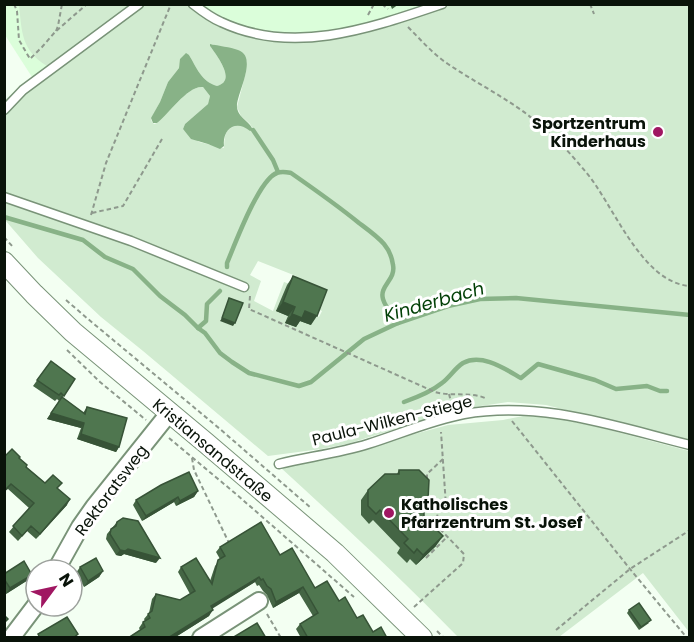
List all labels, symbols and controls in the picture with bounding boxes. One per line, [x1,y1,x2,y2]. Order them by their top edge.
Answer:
place label: Sportzentrum Kinderhaus [532,112,646,153]
marker: Sportzentrum Kinderhaus [651,125,665,139]
water label: Kinderbach [381,275,487,328]
street label: Paula-Wilken-Stiege [310,389,475,452]
street label: Kristiansandstraße [148,393,278,508]
street label: Rektoratsweg [69,440,153,541]
place label: Katholisches Pfarrzentrum St. Josef [401,493,583,534]
marker: Katholisches Pfarrzentrum St. Josef [382,506,396,520]
north arrow [24,558,84,618]
text: N [53,569,79,591]

